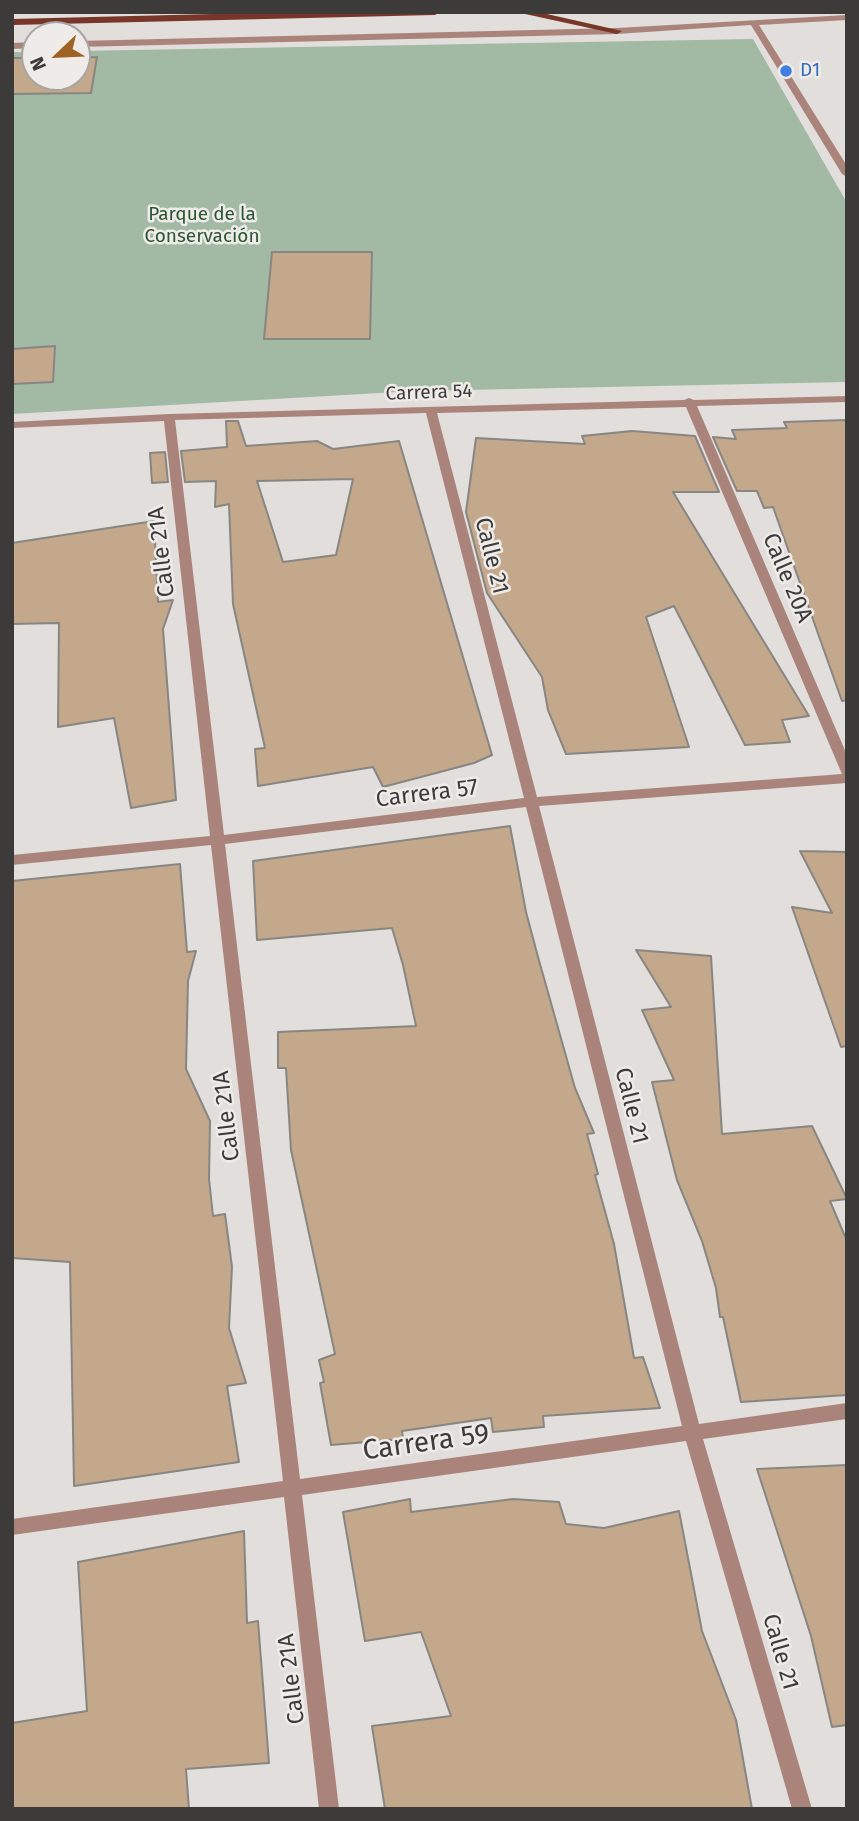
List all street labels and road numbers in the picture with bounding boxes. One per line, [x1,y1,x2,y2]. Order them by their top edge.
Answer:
street label: Carrera 54 [385,380,473,406]
street label: Calle 21A [143,505,181,599]
street label: Calle 21 [468,515,514,597]
street label: Calle 20A [756,529,818,627]
street label: Carrera 57 [374,774,480,814]
street label: Calle 21 [608,1065,654,1147]
street label: Calle 21A [208,1069,246,1163]
street label: Carrera 59 [361,1417,491,1469]
street label: Calle 21 [756,1611,804,1693]
street label: Calle 21A [273,1632,311,1726]

